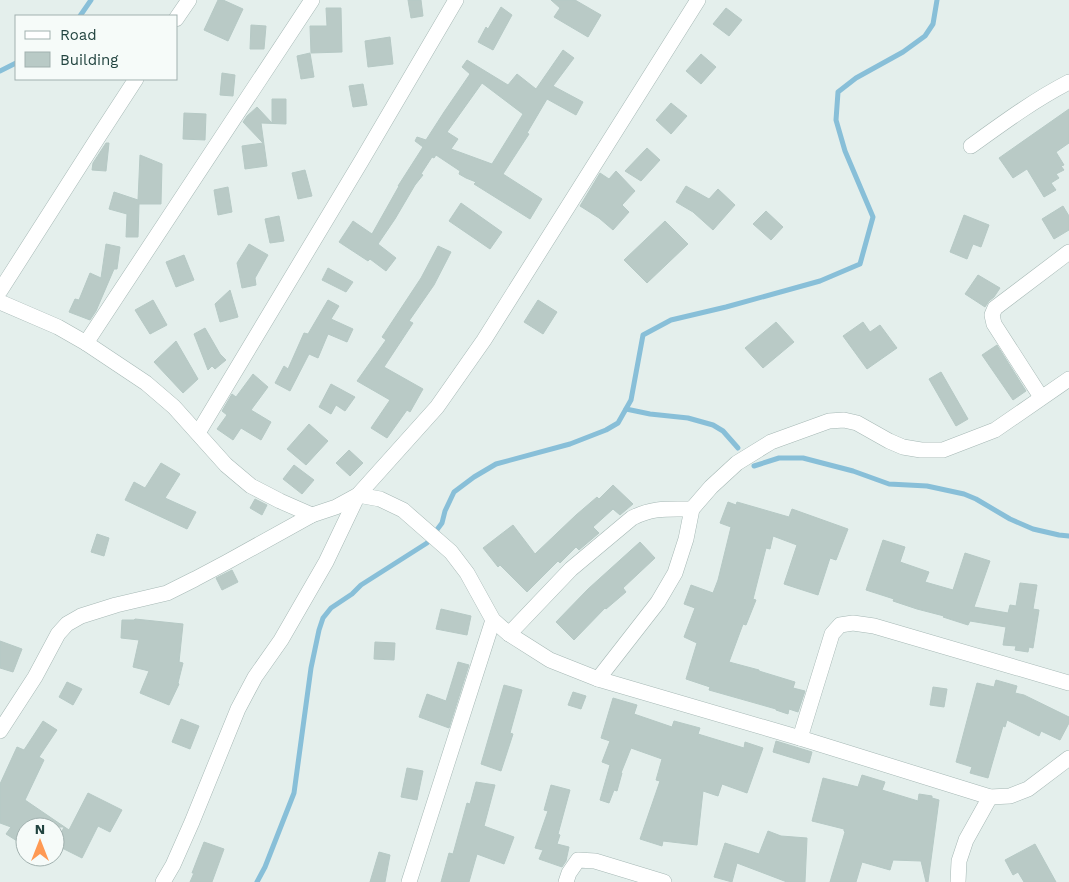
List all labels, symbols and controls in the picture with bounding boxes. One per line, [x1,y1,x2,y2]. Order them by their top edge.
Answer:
legend [15,15,178,80]
text: Road [60,26,97,44]
text: Building [60,51,118,69]
north arrow [15,817,65,867]
text: N [35,821,45,837]

